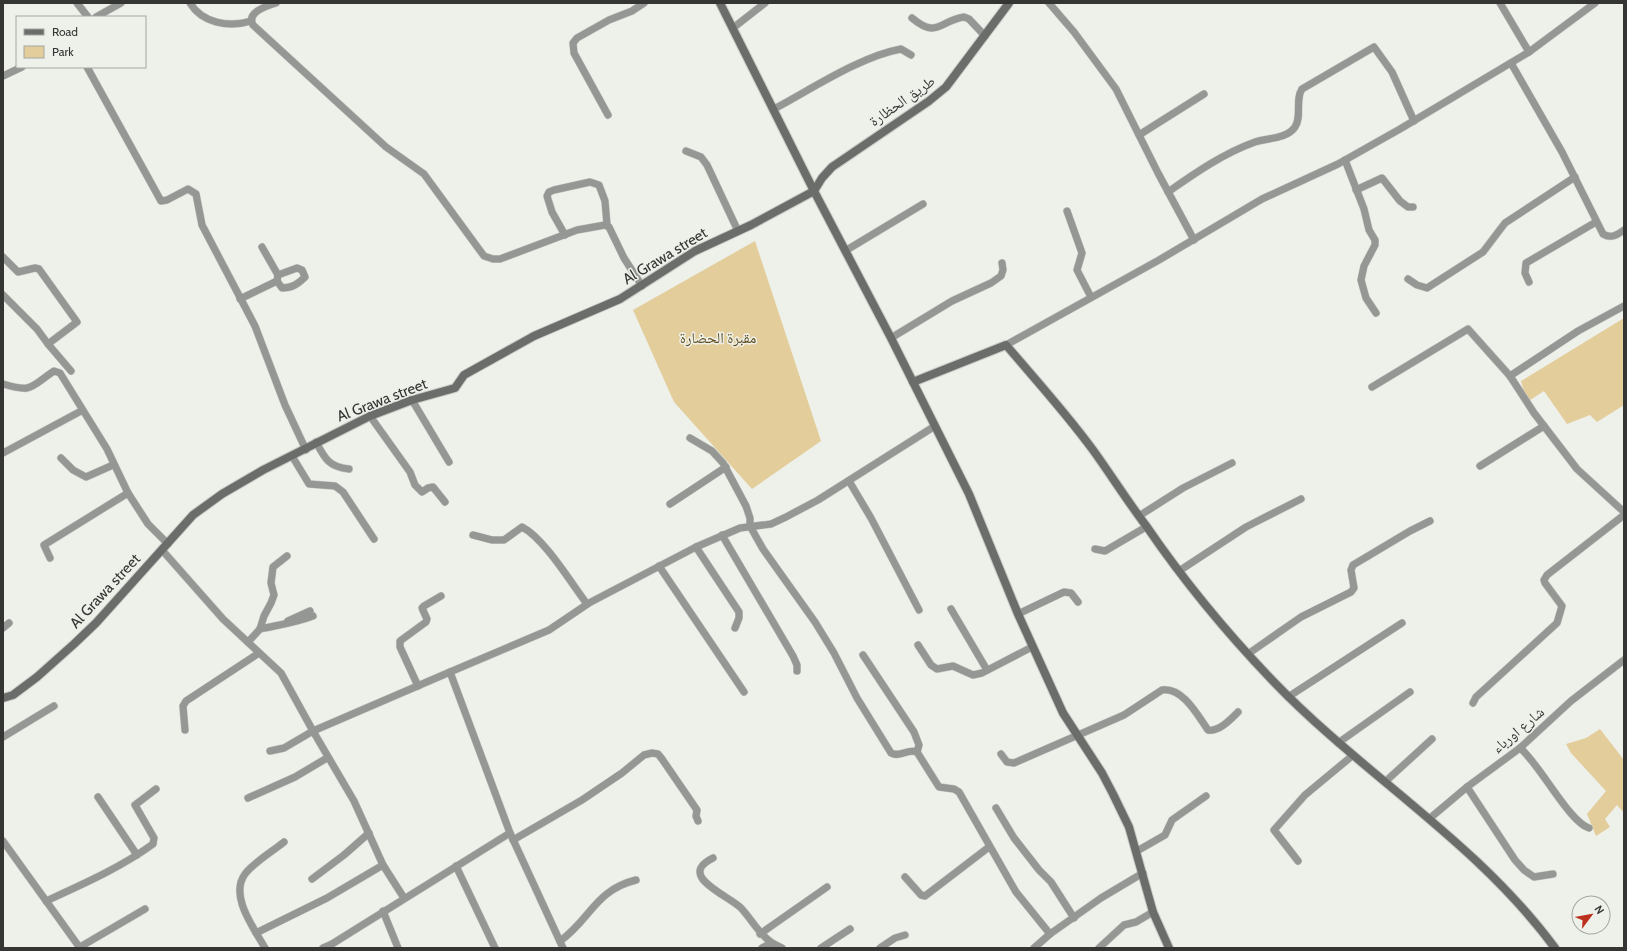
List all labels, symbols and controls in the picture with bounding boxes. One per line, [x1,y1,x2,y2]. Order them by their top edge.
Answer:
legend [16,16,146,68]
text: Road [52,24,78,39]
text: Park [52,44,74,59]
street label: طريق الحظارة [866,72,939,131]
street label: Al Grawa street [620,224,710,288]
park label: مقبرة الحضارة [680,329,757,347]
street label: Al Grawa street [334,375,430,425]
street label: Al Grawa street [66,550,144,632]
street label: شارع اورباء [1488,703,1549,758]
north arrow [1571,895,1611,935]
text: N [1591,903,1607,917]

